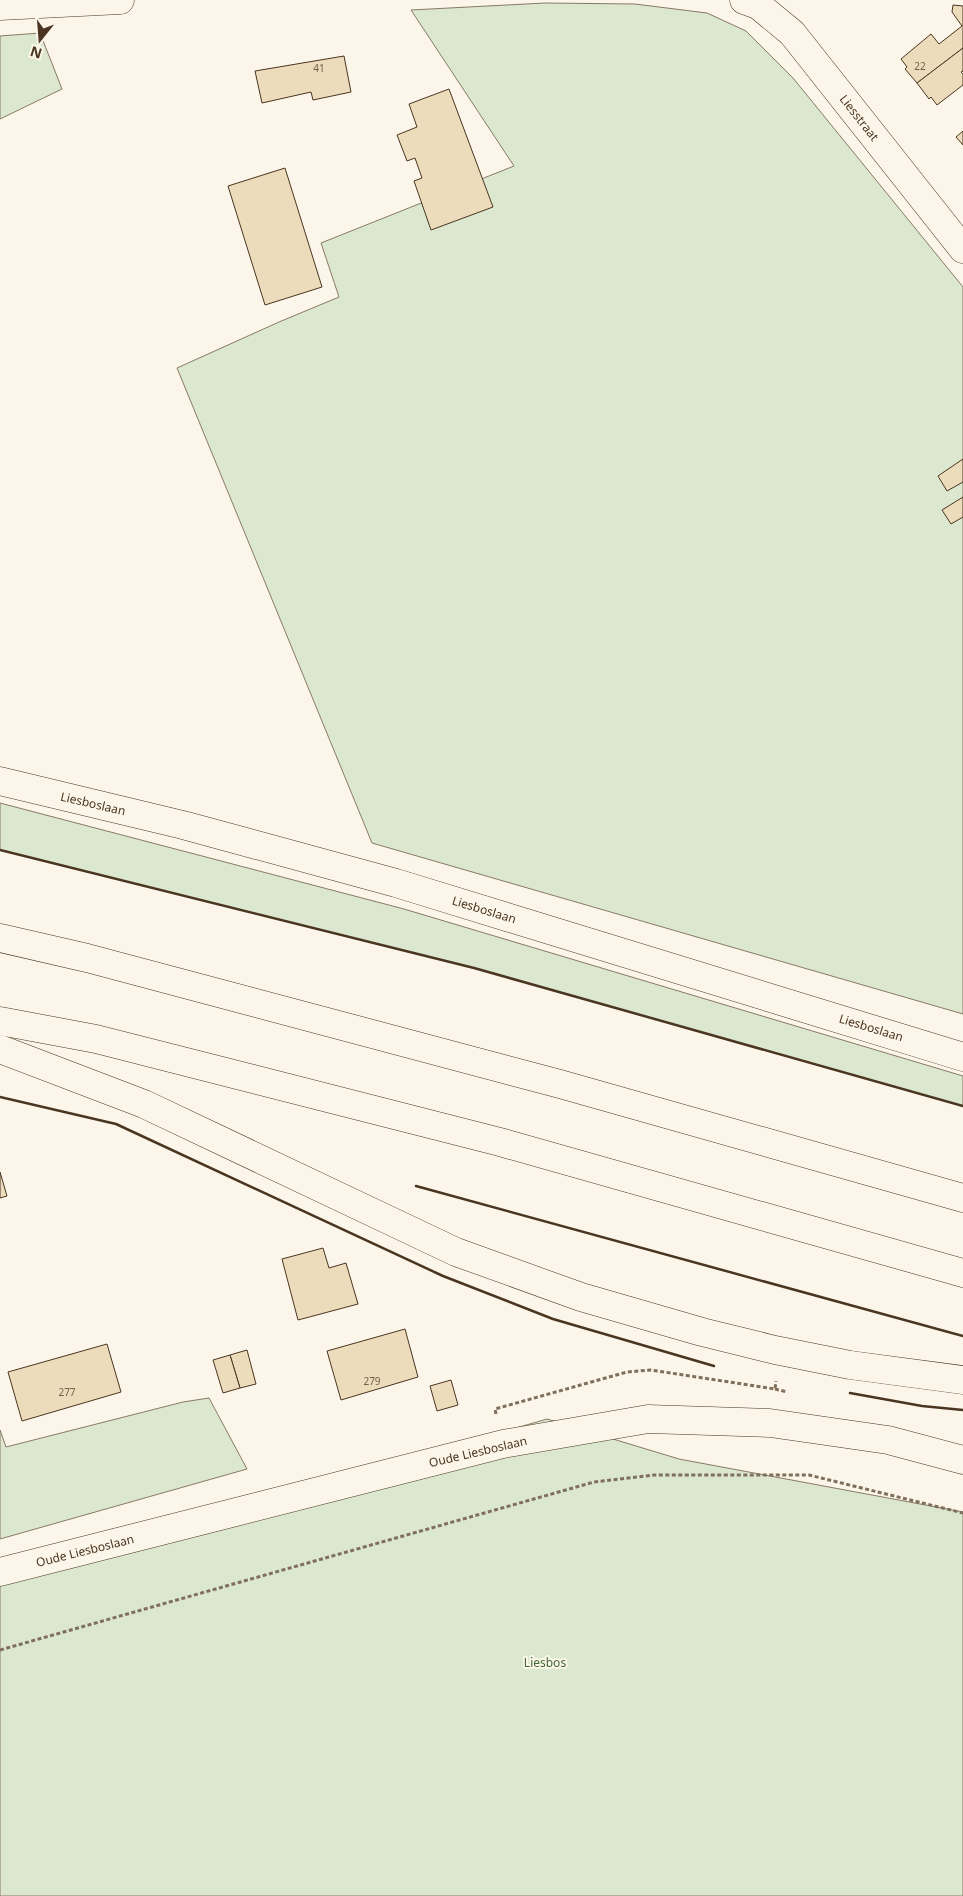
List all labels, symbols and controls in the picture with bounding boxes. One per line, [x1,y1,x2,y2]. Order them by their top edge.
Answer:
north arrow [15,15,65,65]
text: N [28,42,44,64]
house number: 22 [914,59,926,73]
house number: 41 [313,61,325,75]
street label: Liesstraat [836,91,883,145]
street label: Liesboslaan [59,788,127,819]
street label: Liesboslaan [450,892,518,927]
street label: Liesboslaan [837,1010,905,1045]
house number: 279 [363,1374,381,1388]
house number: 277 [58,1385,76,1399]
street label: Oude Liesboslaan [427,1432,529,1471]
street label: Oude Liesboslaan [34,1530,136,1571]
park label: Liesbos [524,1654,566,1671]

